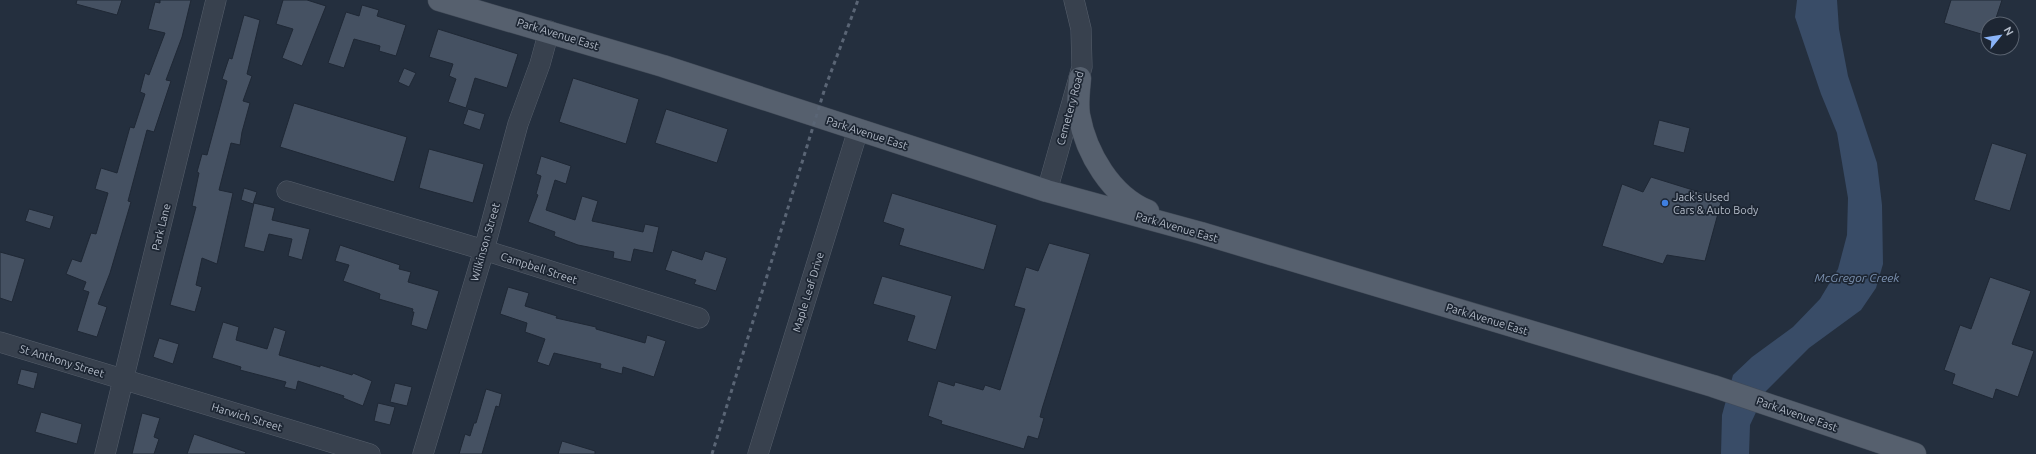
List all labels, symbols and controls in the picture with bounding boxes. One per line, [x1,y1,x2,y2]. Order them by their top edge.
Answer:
street label: Park Avenue East [516,16,601,52]
north arrow [1980,16,2020,56]
text: N [2001,24,2016,38]
street label: Cemetery Road [1054,70,1086,146]
street label: Park Avenue East [825,114,910,152]
place label: Jack's Used Cars & Auto Body [1673,191,1759,216]
marker: Jack's Used Cars & Auto Body [1660,198,1670,208]
street label: Wilkinson Street [468,201,502,283]
street label: Park Lane [149,202,173,252]
street label: Park Avenue East [1135,210,1220,245]
street label: Campbell Street [499,250,579,286]
street label: Maple Leaf Drive [790,250,826,334]
water label: McGregor Creek [1815,271,1900,284]
street label: Park Avenue East [1445,301,1530,337]
street label: St Anthony Street [18,342,106,380]
street label: Park Avenue East [1755,395,1840,434]
street label: Harwich Street [210,401,285,434]

